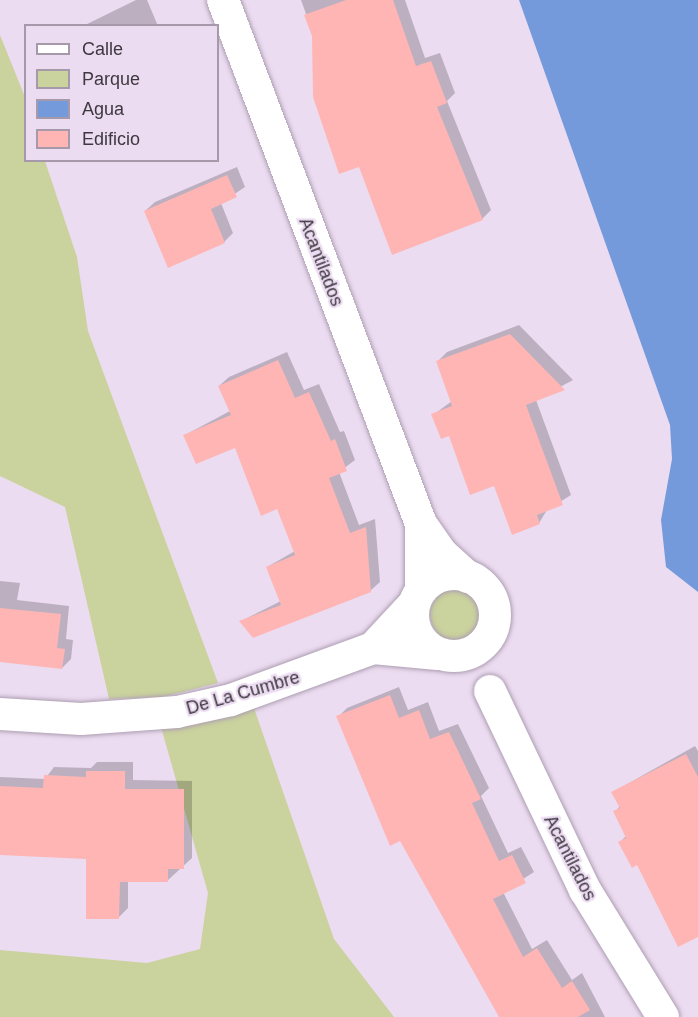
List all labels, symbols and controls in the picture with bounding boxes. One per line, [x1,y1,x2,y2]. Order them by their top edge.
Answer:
legend [24,24,219,162]
text: Calle [82,39,123,59]
text: Parque [82,69,140,89]
text: Agua [82,99,124,119]
text: Edificio [82,129,140,149]
street label: Acantilados [294,215,348,309]
street label: De La Cumbre [184,666,302,720]
street label: Acantilados [539,812,601,904]

